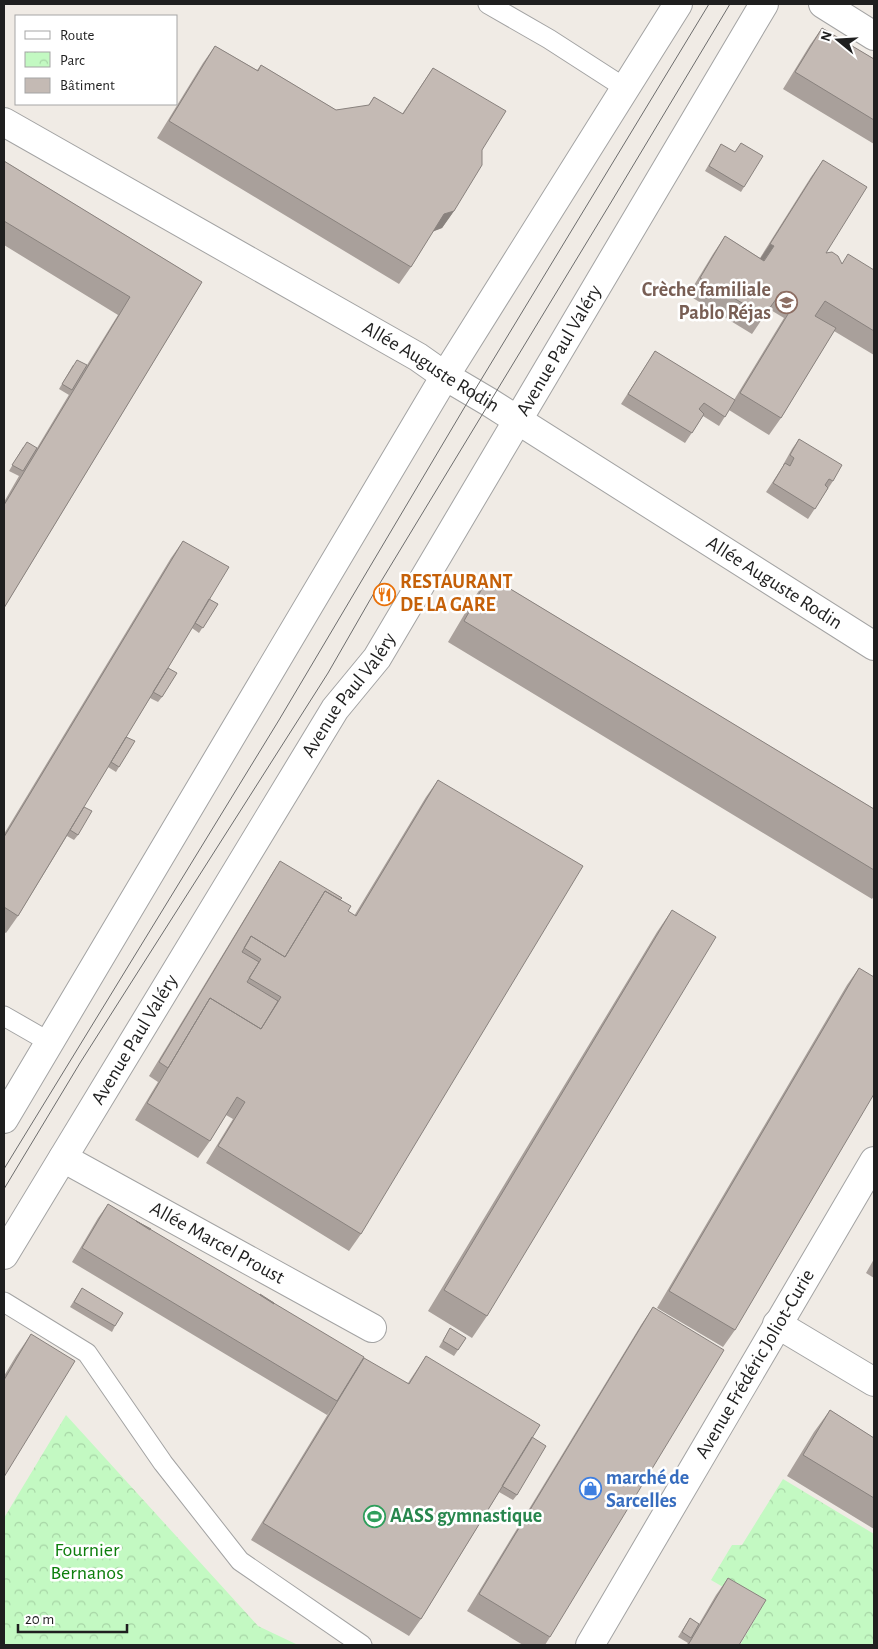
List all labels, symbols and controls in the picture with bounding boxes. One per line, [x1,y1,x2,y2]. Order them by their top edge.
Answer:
legend [15,15,178,105]
north arrow [813,15,863,65]
text: Route [60,28,94,43]
text: N [818,29,835,43]
text: Parc [60,53,85,68]
text: Bâtiment [60,78,115,93]
place label: Crèche familiale Pablo Réjas [642,280,771,323]
street label: Avenue Paul Valéry [513,281,606,419]
school or university icon: Crèche familiale Pablo Réjas [775,290,799,314]
street label: Allée Auguste Rodin [359,318,503,416]
street label: Allée Auguste Rodin [703,533,846,633]
place label: RESTAURANT DE LA GARE [400,572,513,615]
restaurant icon: RESTAURANT DE LA GARE [372,582,396,606]
street label: Avenue Paul Valéry [298,629,400,761]
street label: Avenue Paul Valéry [88,971,182,1108]
street label: Allée Marcel Proust [147,1198,288,1288]
street label: Avenue Frédéric Joliot-Curie [692,1266,818,1462]
place label: marché de Sarcelles [606,1468,689,1511]
shop icon: marché de Sarcelles [578,1477,602,1501]
sports icon: AASS gymnastique [362,1504,386,1528]
place label: AASS gymnastique [390,1506,542,1526]
park label: Fournier Bernanos [50,1540,124,1583]
scale bar [18,1602,126,1634]
text: 20 m [25,1612,54,1627]

